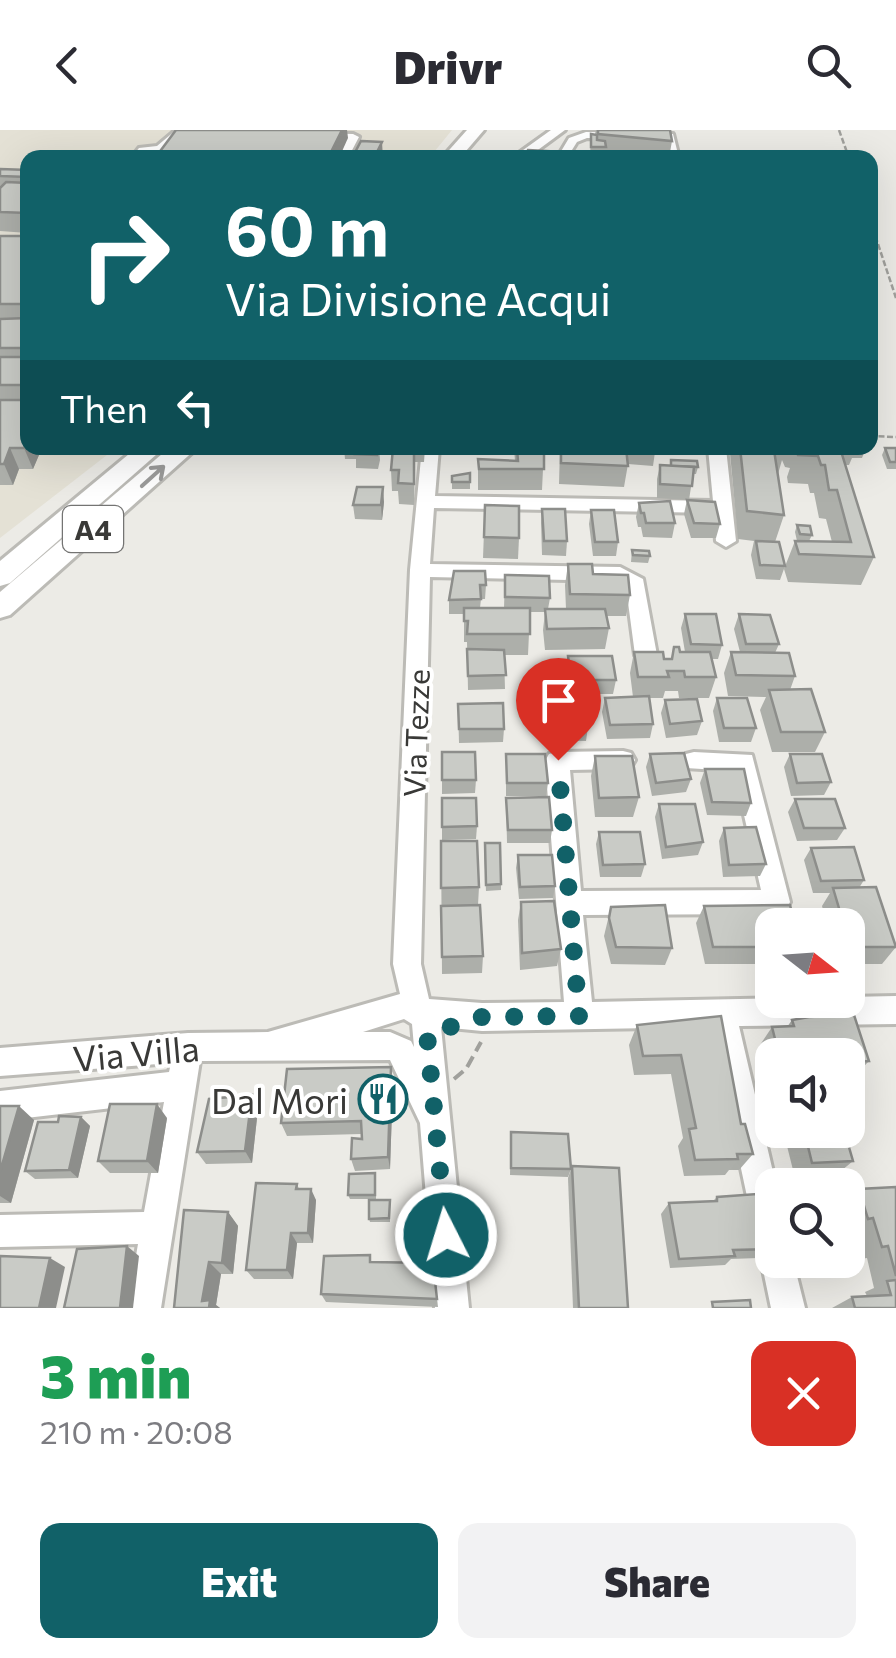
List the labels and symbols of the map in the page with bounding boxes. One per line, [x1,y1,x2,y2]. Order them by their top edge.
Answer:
one-way arrow [140,464,165,487]
road number: A4 [63,506,123,552]
pin [516,658,601,761]
street label: Via Tezze [394,668,436,798]
north arrow [755,908,865,1018]
street label: Via Villa [71,1025,201,1079]
restaurant icon: Dal Mori [357,1073,409,1125]
place label: Dal Mori [211,1078,348,1121]
position arrow [394,1183,498,1287]

